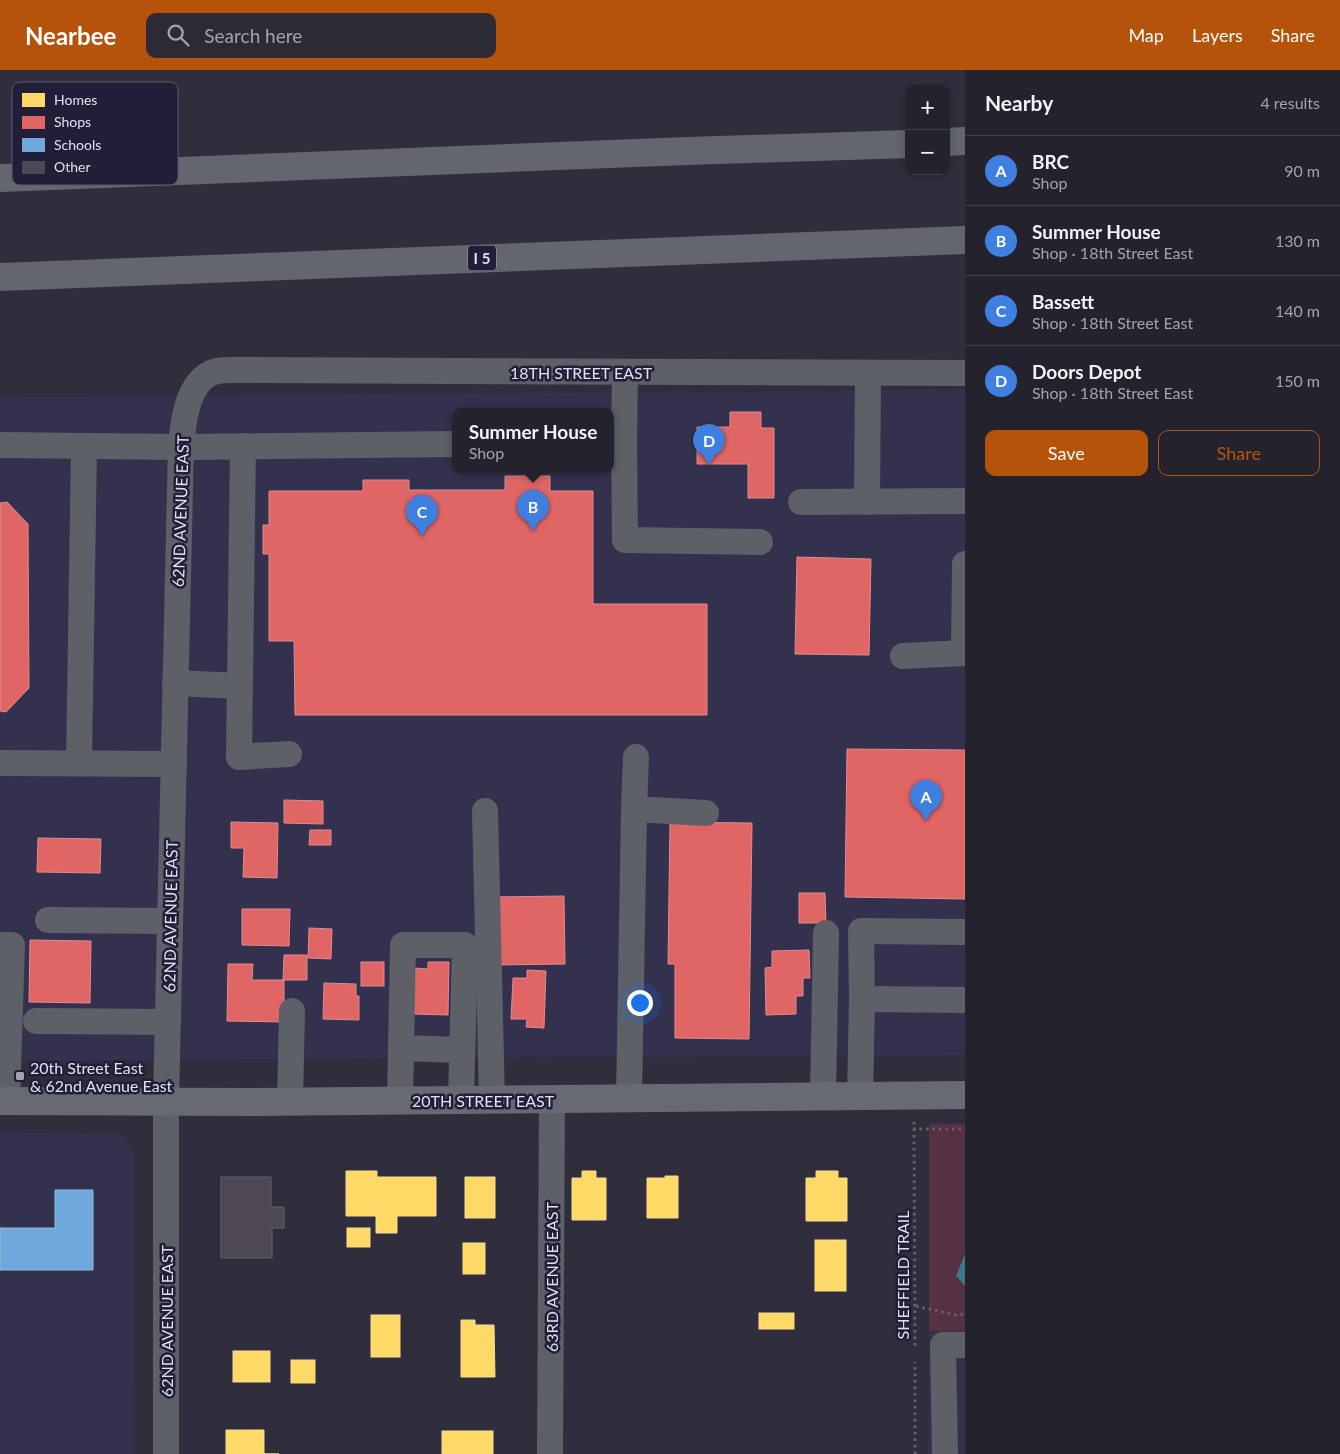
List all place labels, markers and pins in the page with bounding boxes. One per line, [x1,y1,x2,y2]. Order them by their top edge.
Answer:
pin: D [693,424,725,465]
pin: B [517,490,549,531]
pin: C [406,495,438,536]
pin: A [910,780,942,821]
place label: 20th Street East & 62nd Avenue East [30,1058,173,1095]
marker: 20th Street East & 62nd Avenue East [14,1070,26,1082]

